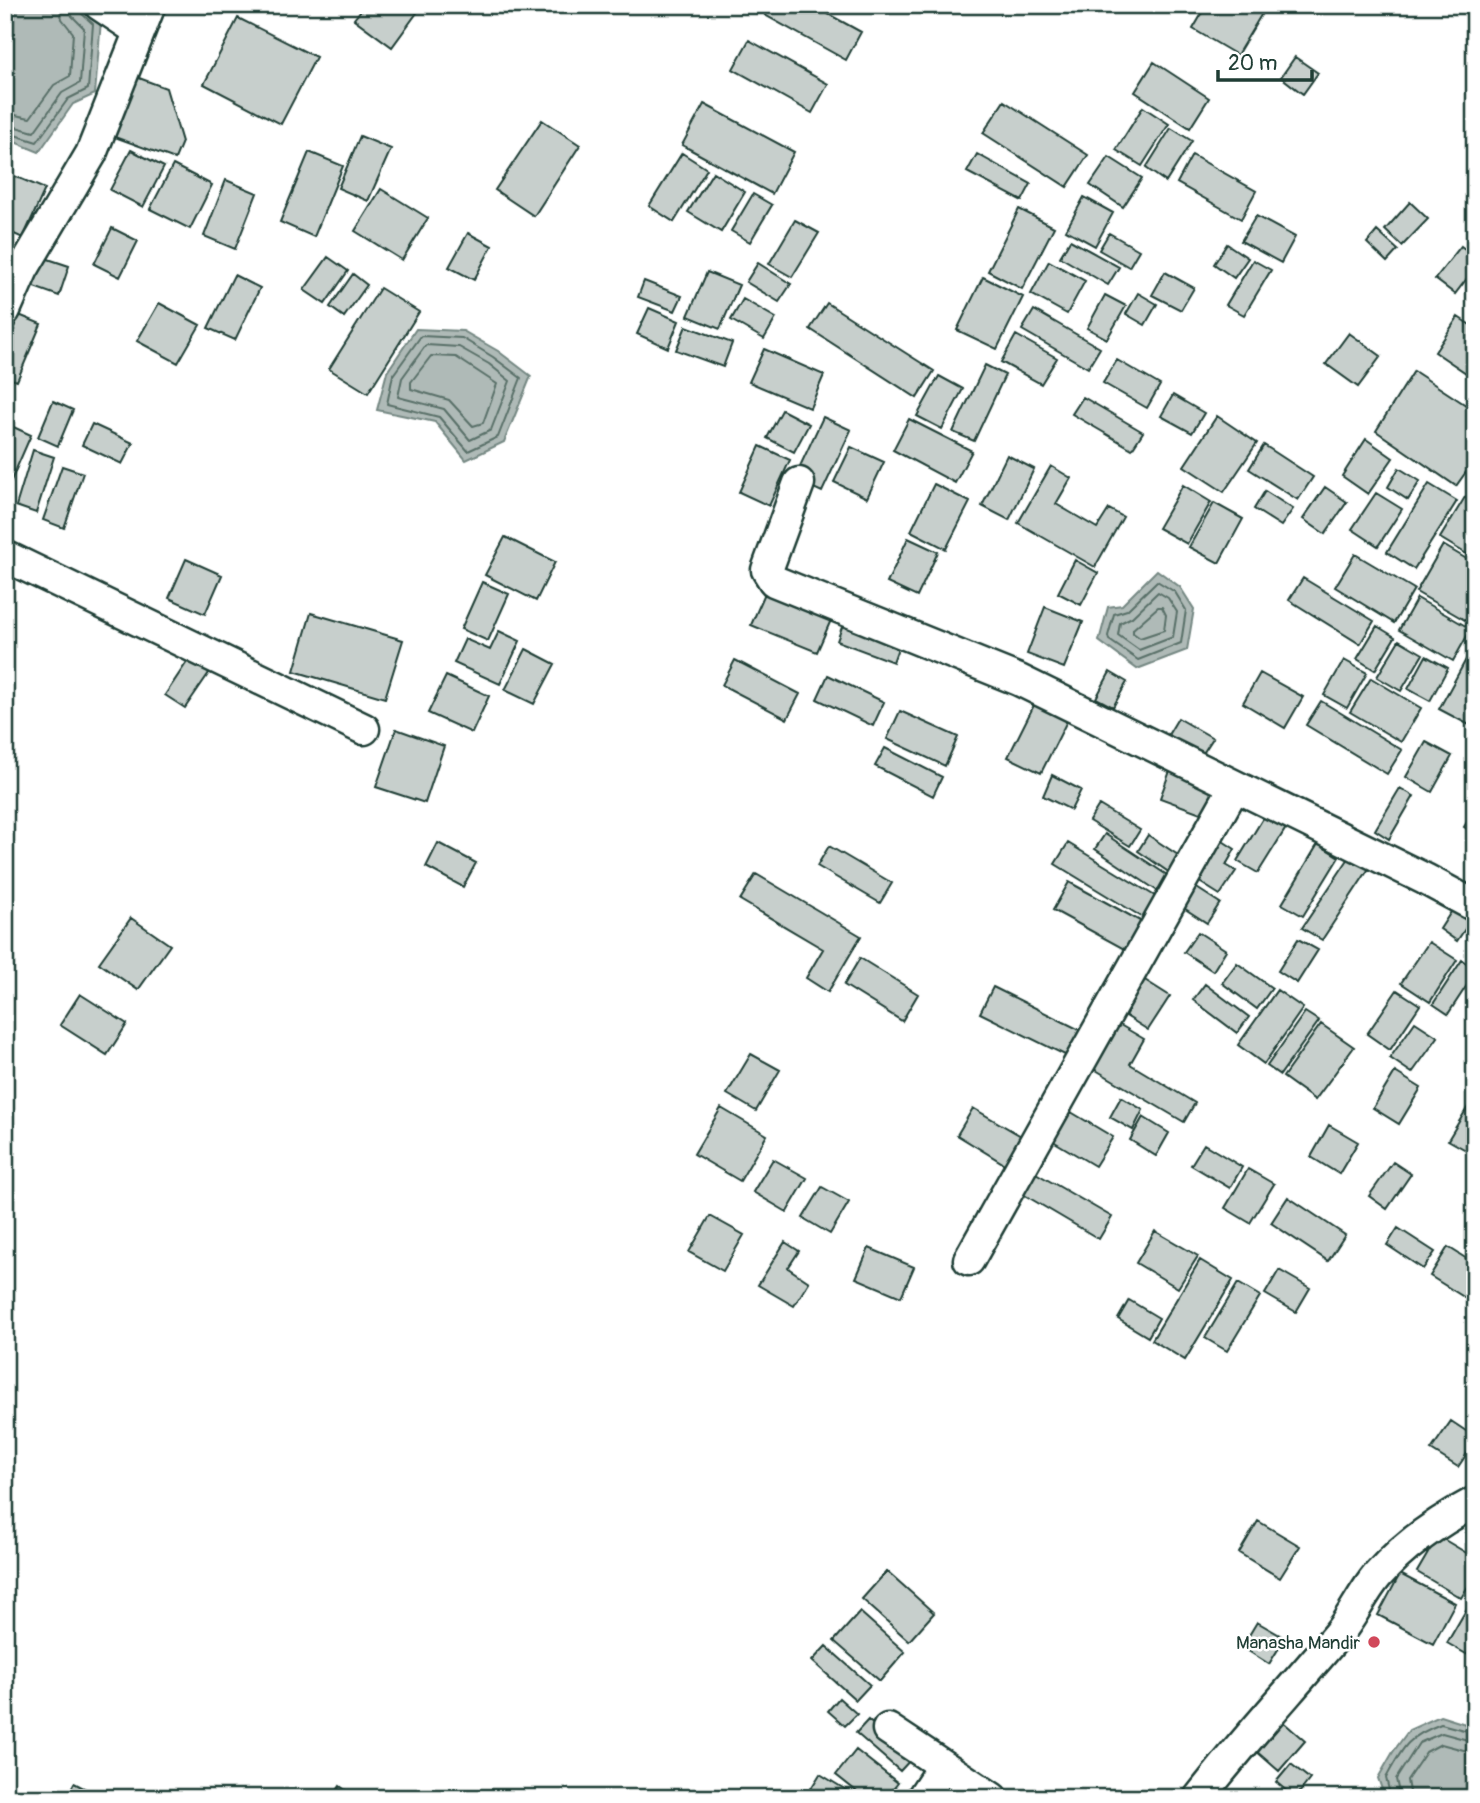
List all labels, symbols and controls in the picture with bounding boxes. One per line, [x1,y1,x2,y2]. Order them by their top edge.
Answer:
scale bar [1218,38,1312,82]
text: 20 m [1228,50,1277,77]
place label: Manasha Mandir [1236,1631,1360,1655]
marker: Manasha Mandir [1366,1634,1382,1650]

